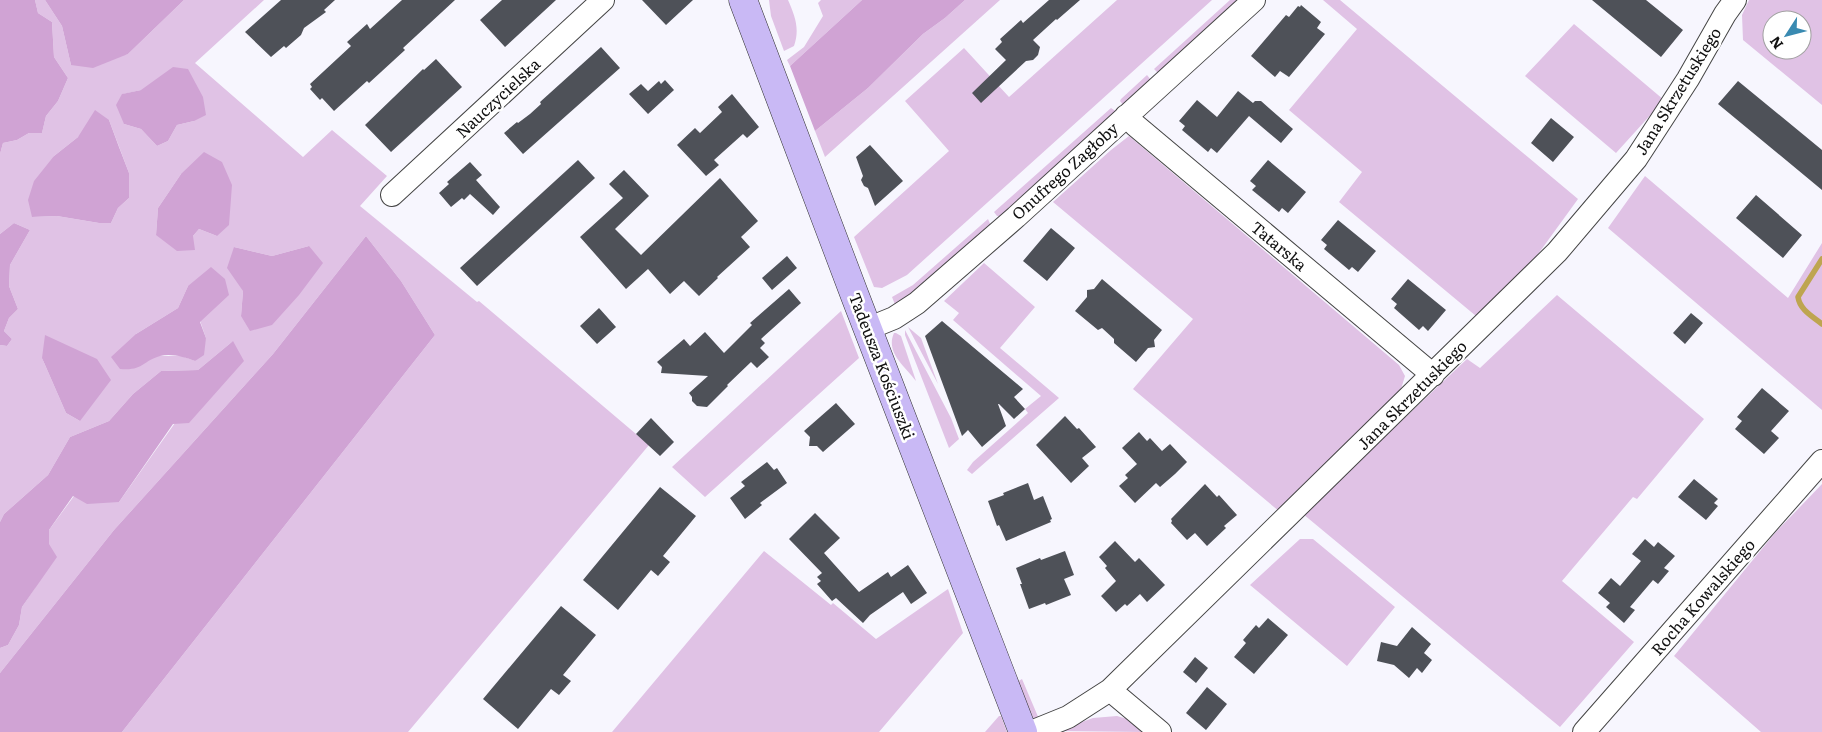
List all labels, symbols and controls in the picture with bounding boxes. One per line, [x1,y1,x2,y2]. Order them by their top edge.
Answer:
north arrow [1762,10,1812,60]
street label: Jana Skrzetuskiego [1628,22,1726,159]
text: N [1764,32,1787,54]
street label: Nauczycielska [450,51,545,143]
street label: Onufrego Zagłoby [1006,115,1124,225]
street label: Tatarska [1246,215,1313,276]
street label: Tadeusza Kościuszki [844,289,922,443]
street label: Jana Skrzetuskiego [1351,334,1472,455]
street label: Rocha Kowalskiego [1645,533,1760,660]

